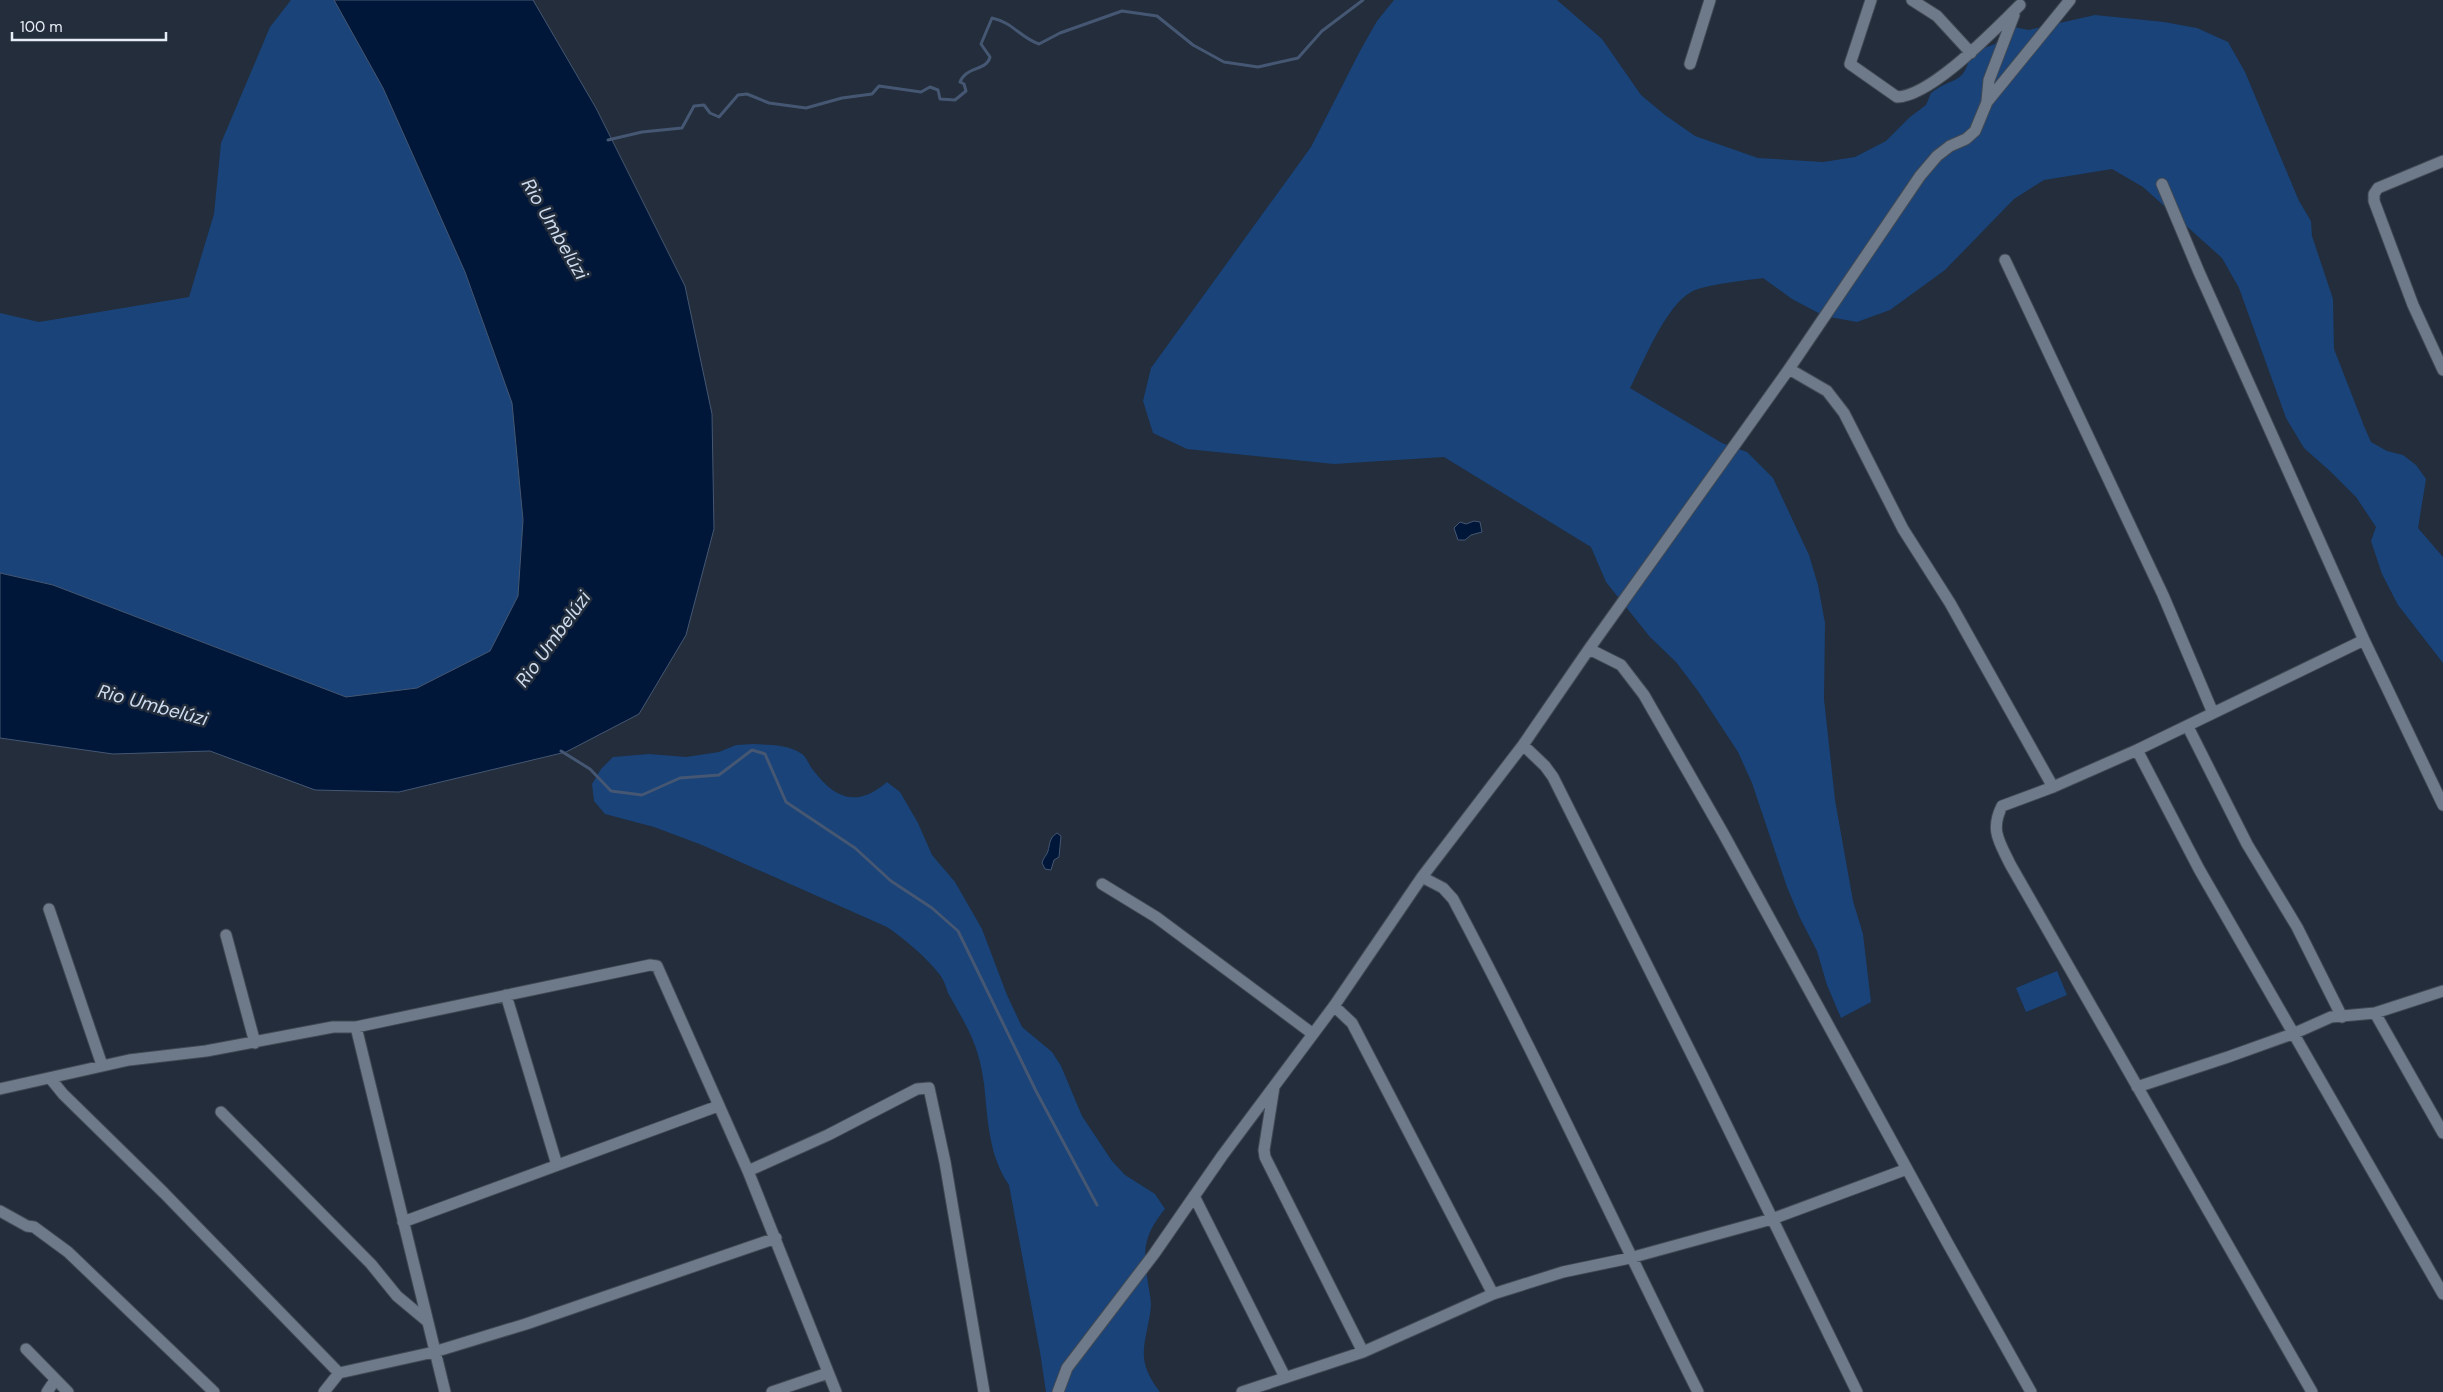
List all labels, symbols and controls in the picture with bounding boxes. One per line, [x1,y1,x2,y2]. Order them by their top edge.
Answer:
scale bar [12,10,166,42]
text: 100 m [20,17,63,37]
water label: Rio Umbelúzi [516,174,594,285]
water label: Rio Umbelúzi [510,586,597,692]
water label: Rio Umbelúzi [95,678,211,732]

